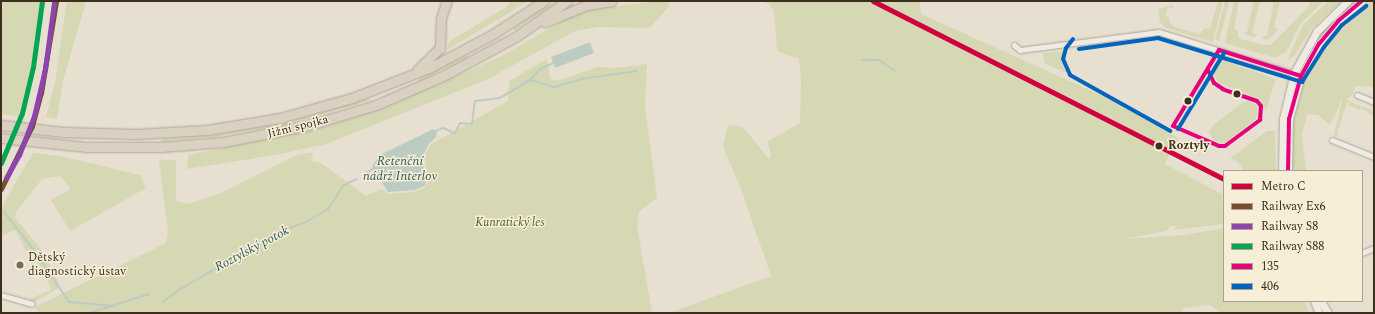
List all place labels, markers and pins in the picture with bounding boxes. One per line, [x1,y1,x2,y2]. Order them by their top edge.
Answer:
unlabelled marker [1232,89,1242,99]
unlabelled marker [1183,96,1193,106]
marker: Roztyly [1152,139,1166,153]
place label: Roztyly [1168,139,1209,153]
place label: Dětský diagnostický ústav [28,251,126,279]
marker: Dětský diagnostický ústav [15,260,25,270]

